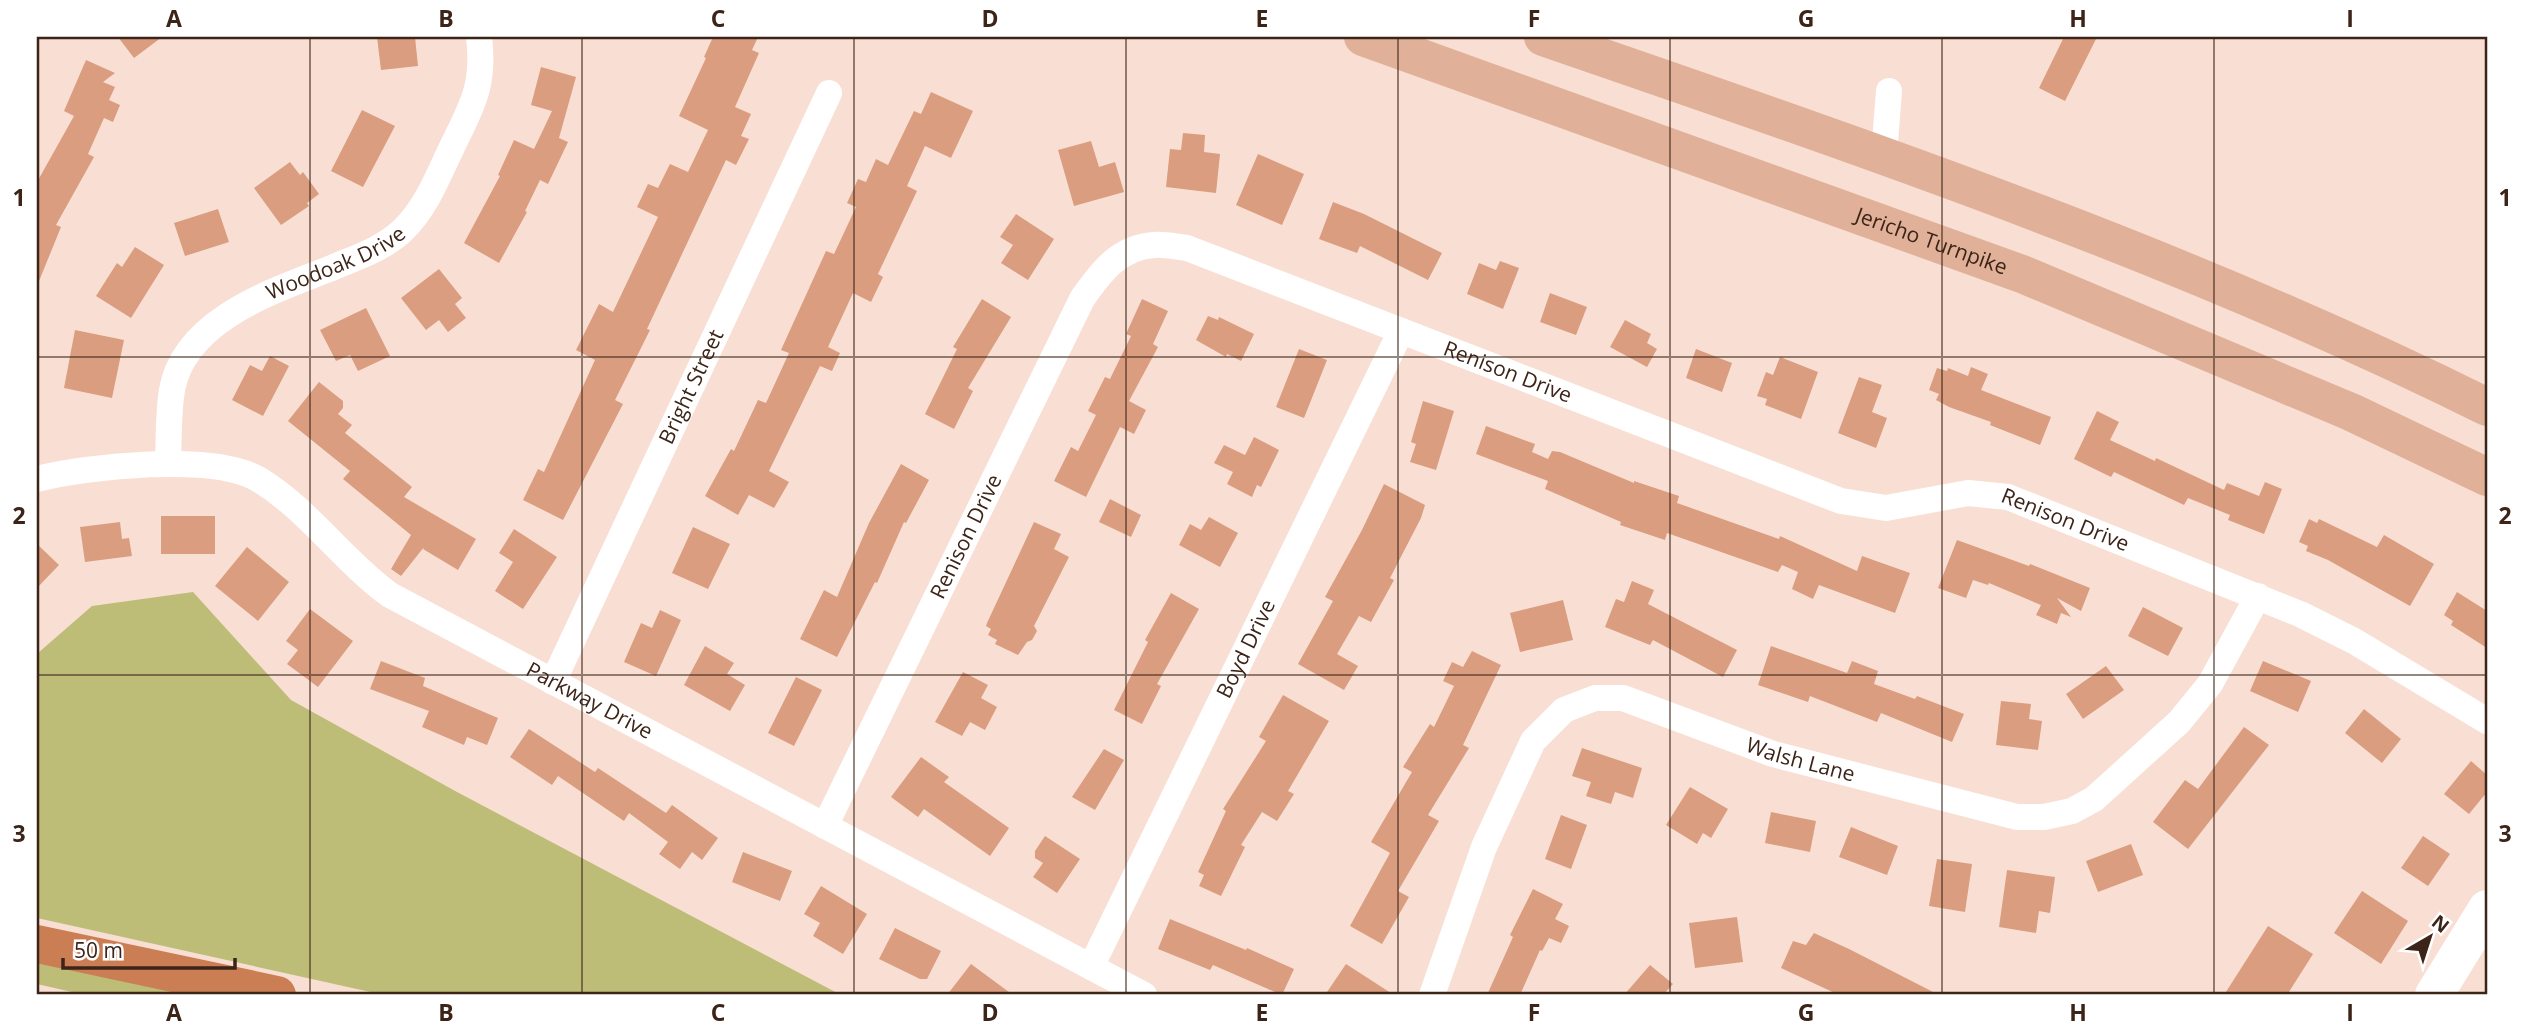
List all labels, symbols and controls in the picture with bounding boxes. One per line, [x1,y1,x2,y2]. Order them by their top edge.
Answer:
text: A [166,2,182,34]
text: B [438,2,454,34]
text: C [711,2,725,34]
text: D [981,2,999,34]
text: E [1256,2,1268,34]
text: F [1528,2,1540,34]
text: G [1798,2,1814,34]
text: H [2069,2,2087,34]
text: I [2346,2,2354,34]
text: 1 [12,181,26,213]
text: 1 [2498,181,2512,213]
street label: Jericho Turnpike [1850,200,2011,281]
street label: Woodoak Drive [261,219,411,306]
street label: Bright Street [652,325,729,448]
street label: Renison Drive [1440,334,1576,409]
street label: Renison Drive [923,469,1008,603]
street label: Renison Drive [1997,481,2134,557]
text: 2 [12,499,26,531]
text: 2 [2498,499,2512,531]
street label: Boyd Drive [1209,594,1281,702]
street label: Parkway Drive [522,655,658,745]
street label: Walsh Lane [1742,730,1858,788]
text: 3 [12,817,26,849]
text: 3 [2498,817,2512,849]
north arrow [2394,902,2464,972]
text: N [2427,909,2455,939]
scale bar [63,927,234,971]
text: 50 m [74,936,123,964]
text: A [166,996,182,1028]
text: B [438,996,454,1028]
text: C [711,996,725,1028]
text: D [981,996,999,1028]
text: E [1256,996,1268,1028]
text: F [1528,996,1540,1028]
text: G [1798,996,1814,1028]
text: H [2069,996,2087,1028]
text: I [2346,996,2354,1028]

